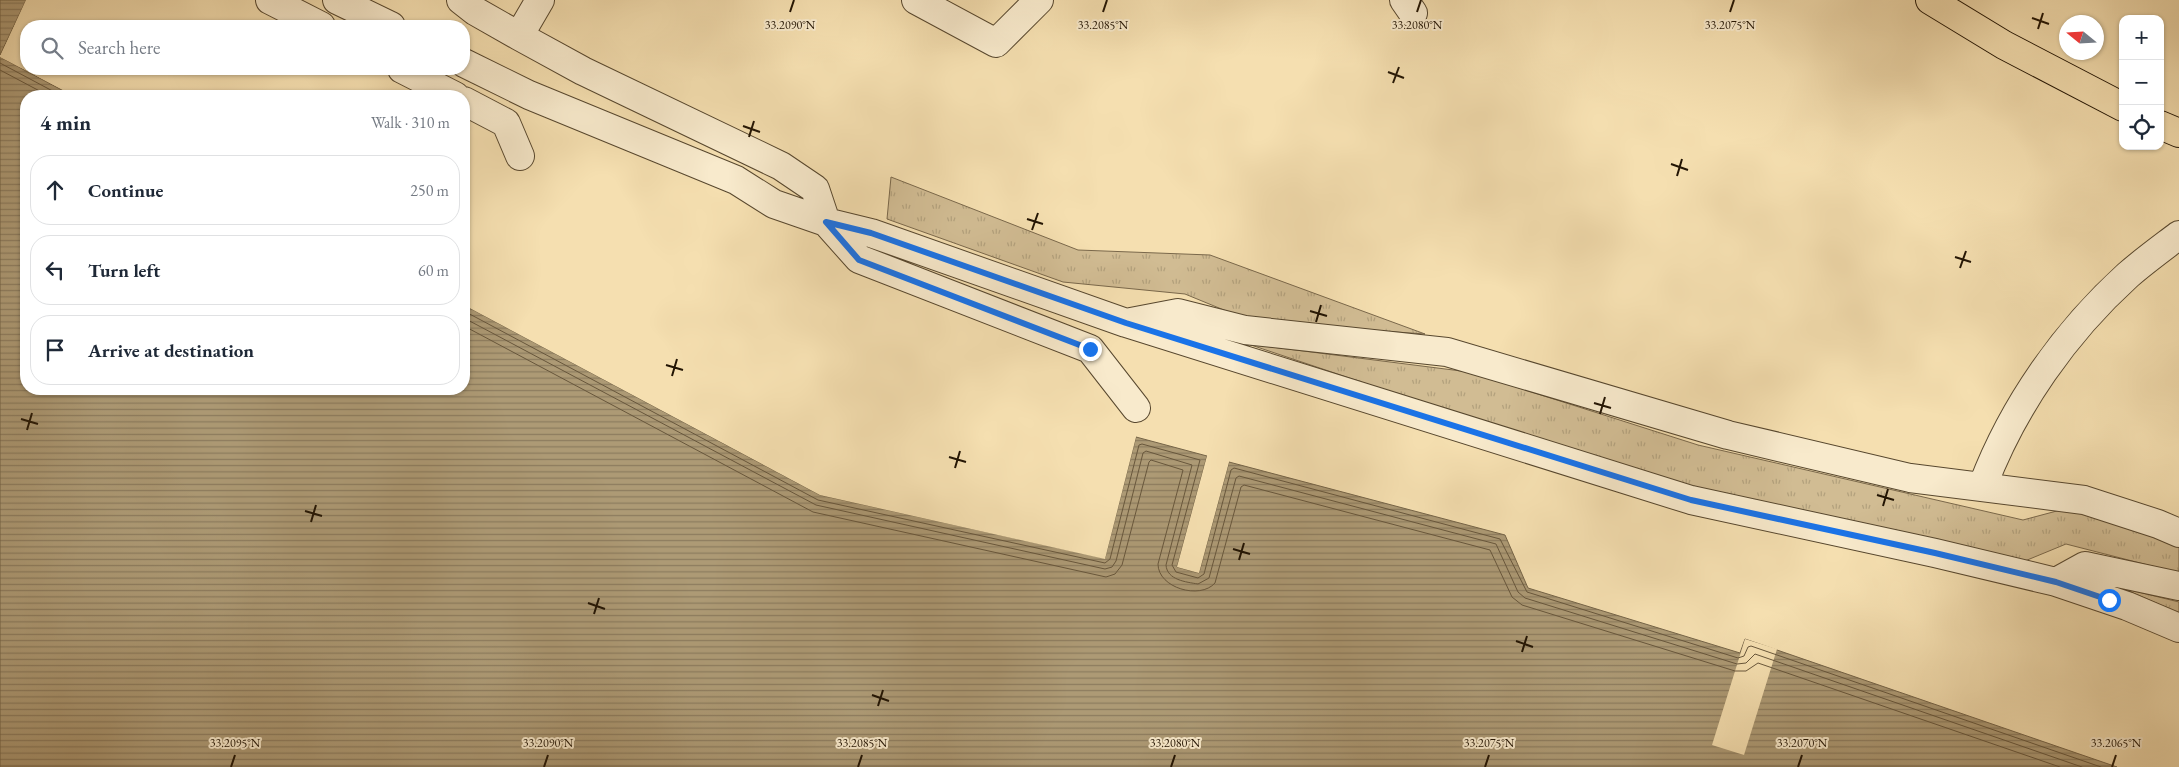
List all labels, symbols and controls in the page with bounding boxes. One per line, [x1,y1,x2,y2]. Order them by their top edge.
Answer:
north arrow [2059,15,2104,60]
map controls [2119,15,2164,150]
button: + [2119,15,2164,60]
text: 33.2090°N [765,17,816,33]
text: 33.2085°N [1078,17,1129,33]
text: 33.2080°N [1392,17,1443,33]
text: 33.2075°N [1705,17,1756,33]
search box [20,20,470,75]
icon: search [38,34,66,62]
text: Search here [78,35,160,60]
button: − [2119,60,2164,105]
button: locate [2119,105,2164,150]
text: 4 min [40,109,91,136]
text: Walk · 310 m [371,112,450,133]
icon: ahead [41,176,69,204]
text: Continue [88,178,163,203]
text: 250 m [410,180,449,201]
icon: left [41,256,69,284]
text: Turn left [88,258,160,283]
text: 60 m [418,260,449,281]
icon: arrive [41,336,69,364]
text: Arrive at destination [88,338,254,363]
route end [1079,338,1102,361]
route start [2098,589,2121,612]
text: 33.2095°N [210,735,261,751]
text: 33.2090°N [523,735,574,751]
text: 33.2085°N [837,735,888,751]
text: 33.2080°N [1150,735,1201,751]
text: 33.2075°N [1464,735,1515,751]
text: 33.2070°N [1777,735,1828,751]
text: 33.2065°N [2091,735,2142,751]

